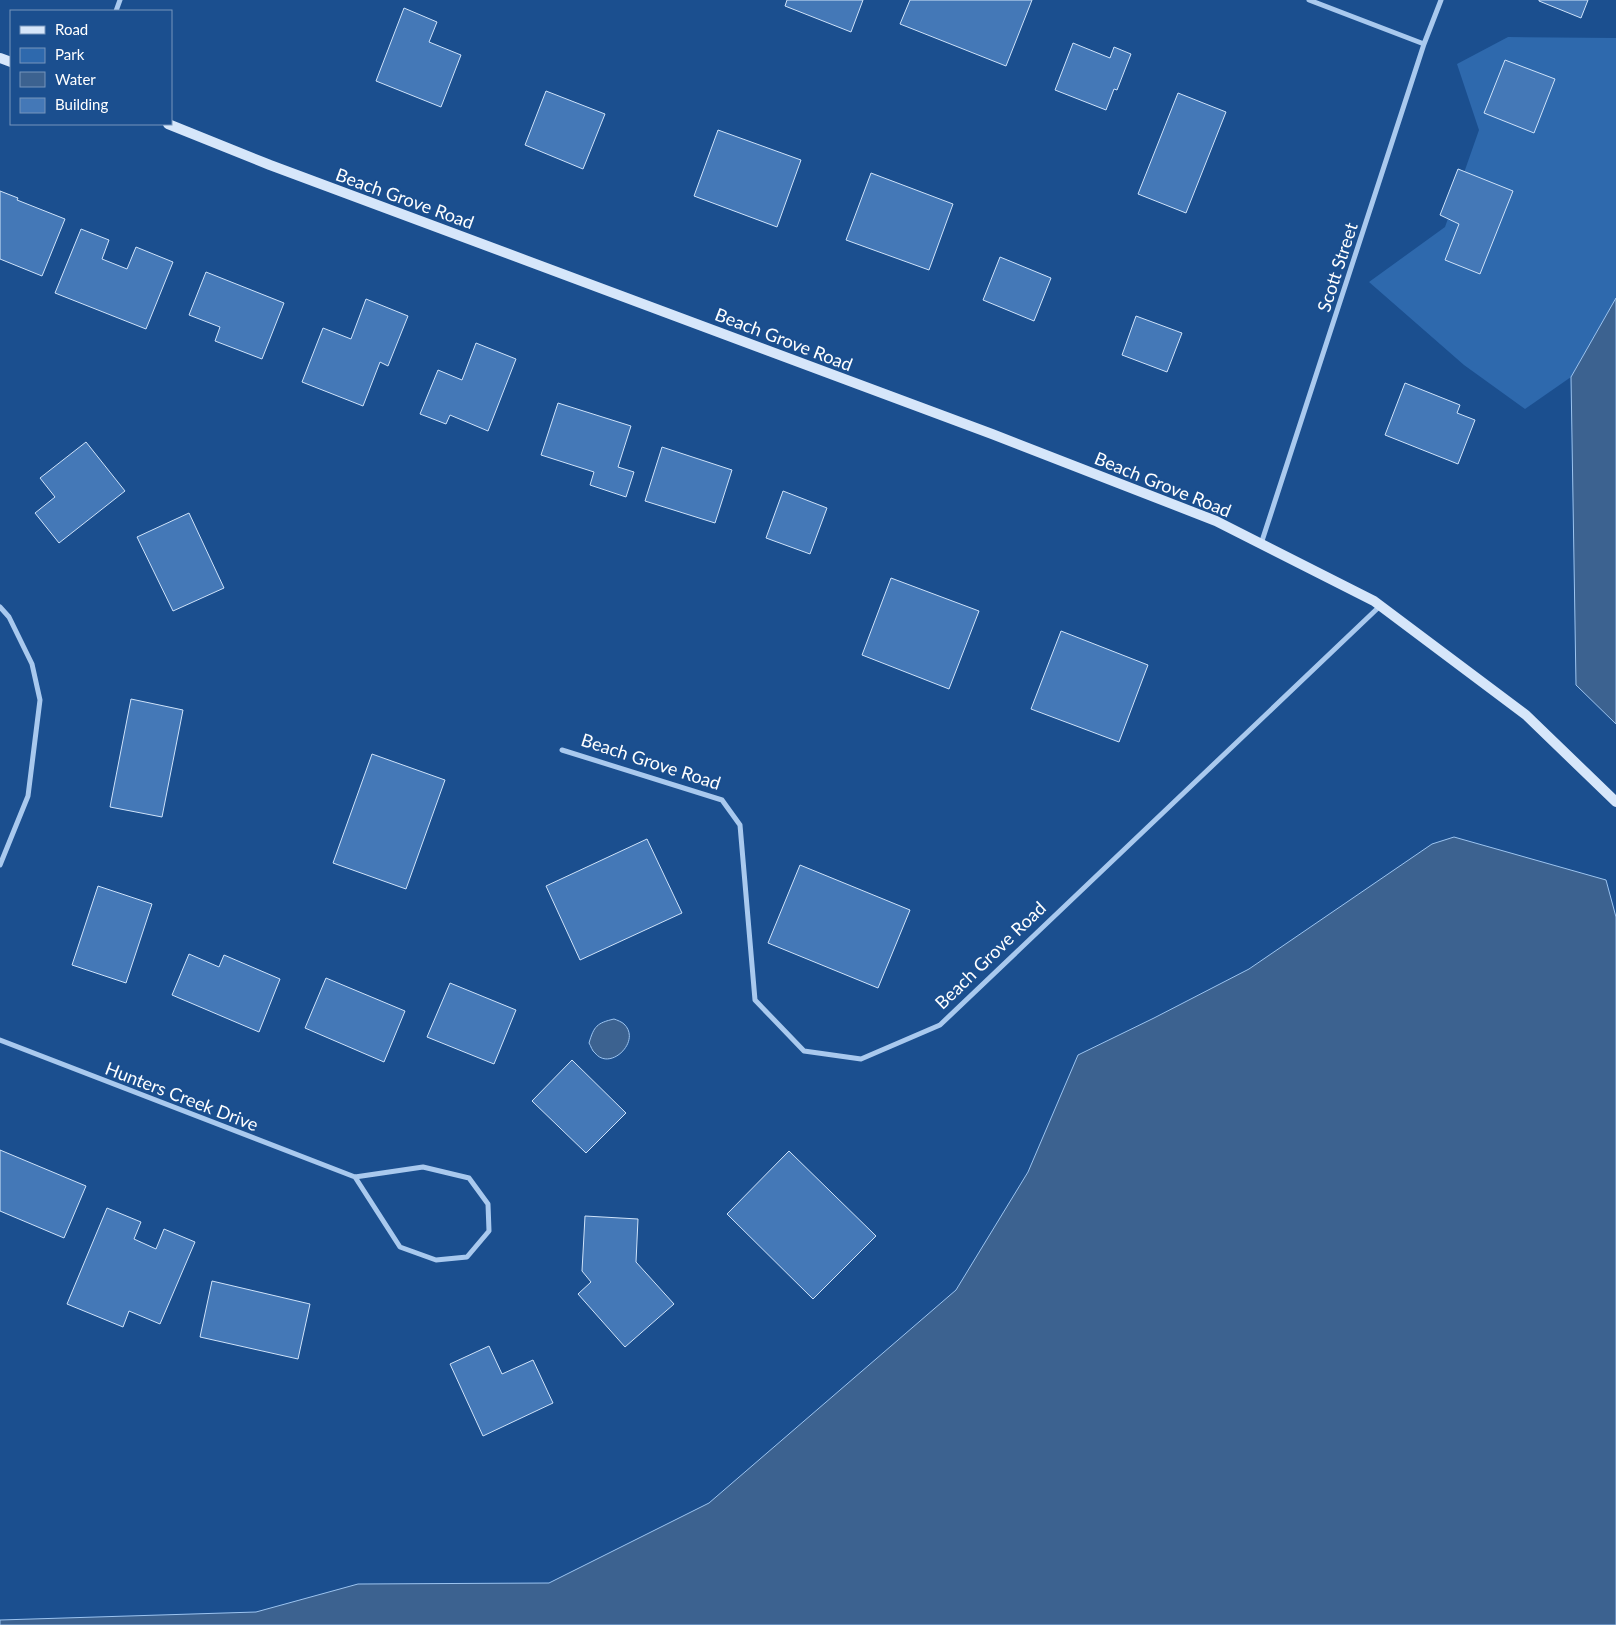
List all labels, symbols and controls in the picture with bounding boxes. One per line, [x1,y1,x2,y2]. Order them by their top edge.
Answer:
legend [10,10,172,125]
text: Road [55,20,88,38]
text: Park [55,45,85,63]
text: Water [55,70,96,88]
text: Building [55,95,108,113]
street label: Beach Grove Road [333,163,477,233]
street label: Scott Street [1312,219,1362,314]
street label: Beach Grove Road [712,303,856,375]
street label: Beach Grove Road [1091,447,1235,521]
street label: Beach Grove Road [578,728,724,794]
street label: Beach Grove Road [930,897,1050,1013]
street label: Hunters Creek Drive [102,1057,262,1135]

